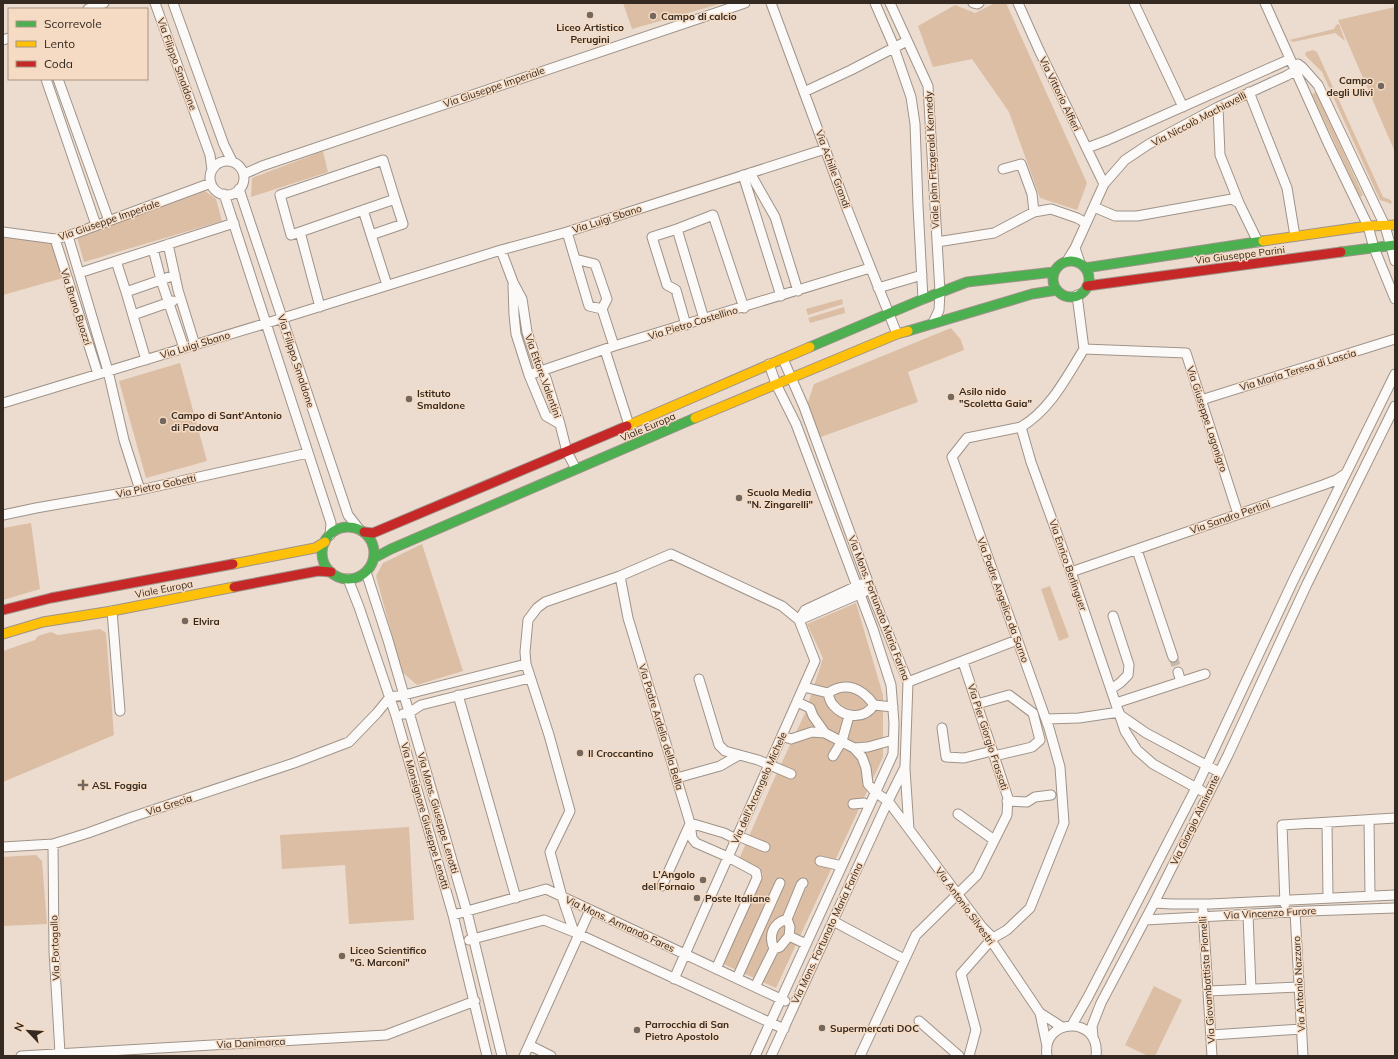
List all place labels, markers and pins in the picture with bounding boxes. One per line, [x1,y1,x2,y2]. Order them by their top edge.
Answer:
marker: Liceo Artistico Perugini [585,10,595,20]
place label: Campo di calcio [661,10,737,23]
marker: Campo di calcio [648,11,658,21]
place label: Liceo Artistico Perugini [556,21,624,46]
place label: Campo degli Ulivi [1326,74,1373,99]
marker: Campo degli Ulivi [1376,81,1386,91]
place label: Asilo nido "Scoletta Gaia" [959,385,1032,410]
place label: Istituto Smaldone [417,387,465,412]
marker: Asilo nido "Scoletta Gaia" [946,392,956,402]
marker: Istituto Smaldone [404,394,414,404]
place label: Campo di Sant'Antonio di Padova [171,409,282,434]
marker: Campo di Sant'Antonio di Padova [158,416,168,426]
place label: Scuola Media "N. Zingarelli" [747,486,813,511]
marker: Scuola Media "N. Zingarelli" [734,493,744,503]
place label: Elvira [193,615,220,628]
marker: Elvira [180,616,190,626]
place label: Il Croccantino [588,747,653,760]
marker: Il Croccantino [575,748,585,758]
marker: ASL Foggia [77,779,89,791]
place label: ASL Foggia [92,779,147,792]
place label: L'Angolo del Fornaio [642,868,695,893]
marker: L'Angolo del Fornaio [698,875,708,885]
place label: Poste Italiane [705,892,771,905]
marker: Poste Italiane [692,893,702,903]
place label: Liceo Scientifico "G. Marconi" [350,944,427,969]
marker: Liceo Scientifico "G. Marconi" [337,951,347,961]
place label: Parrocchia di San Pietro Apostolo [645,1018,729,1043]
place label: Supermercati DOC [830,1022,919,1035]
marker: Supermercati DOC [817,1023,827,1033]
marker: Parrocchia di San Pietro Apostolo [632,1025,642,1035]

